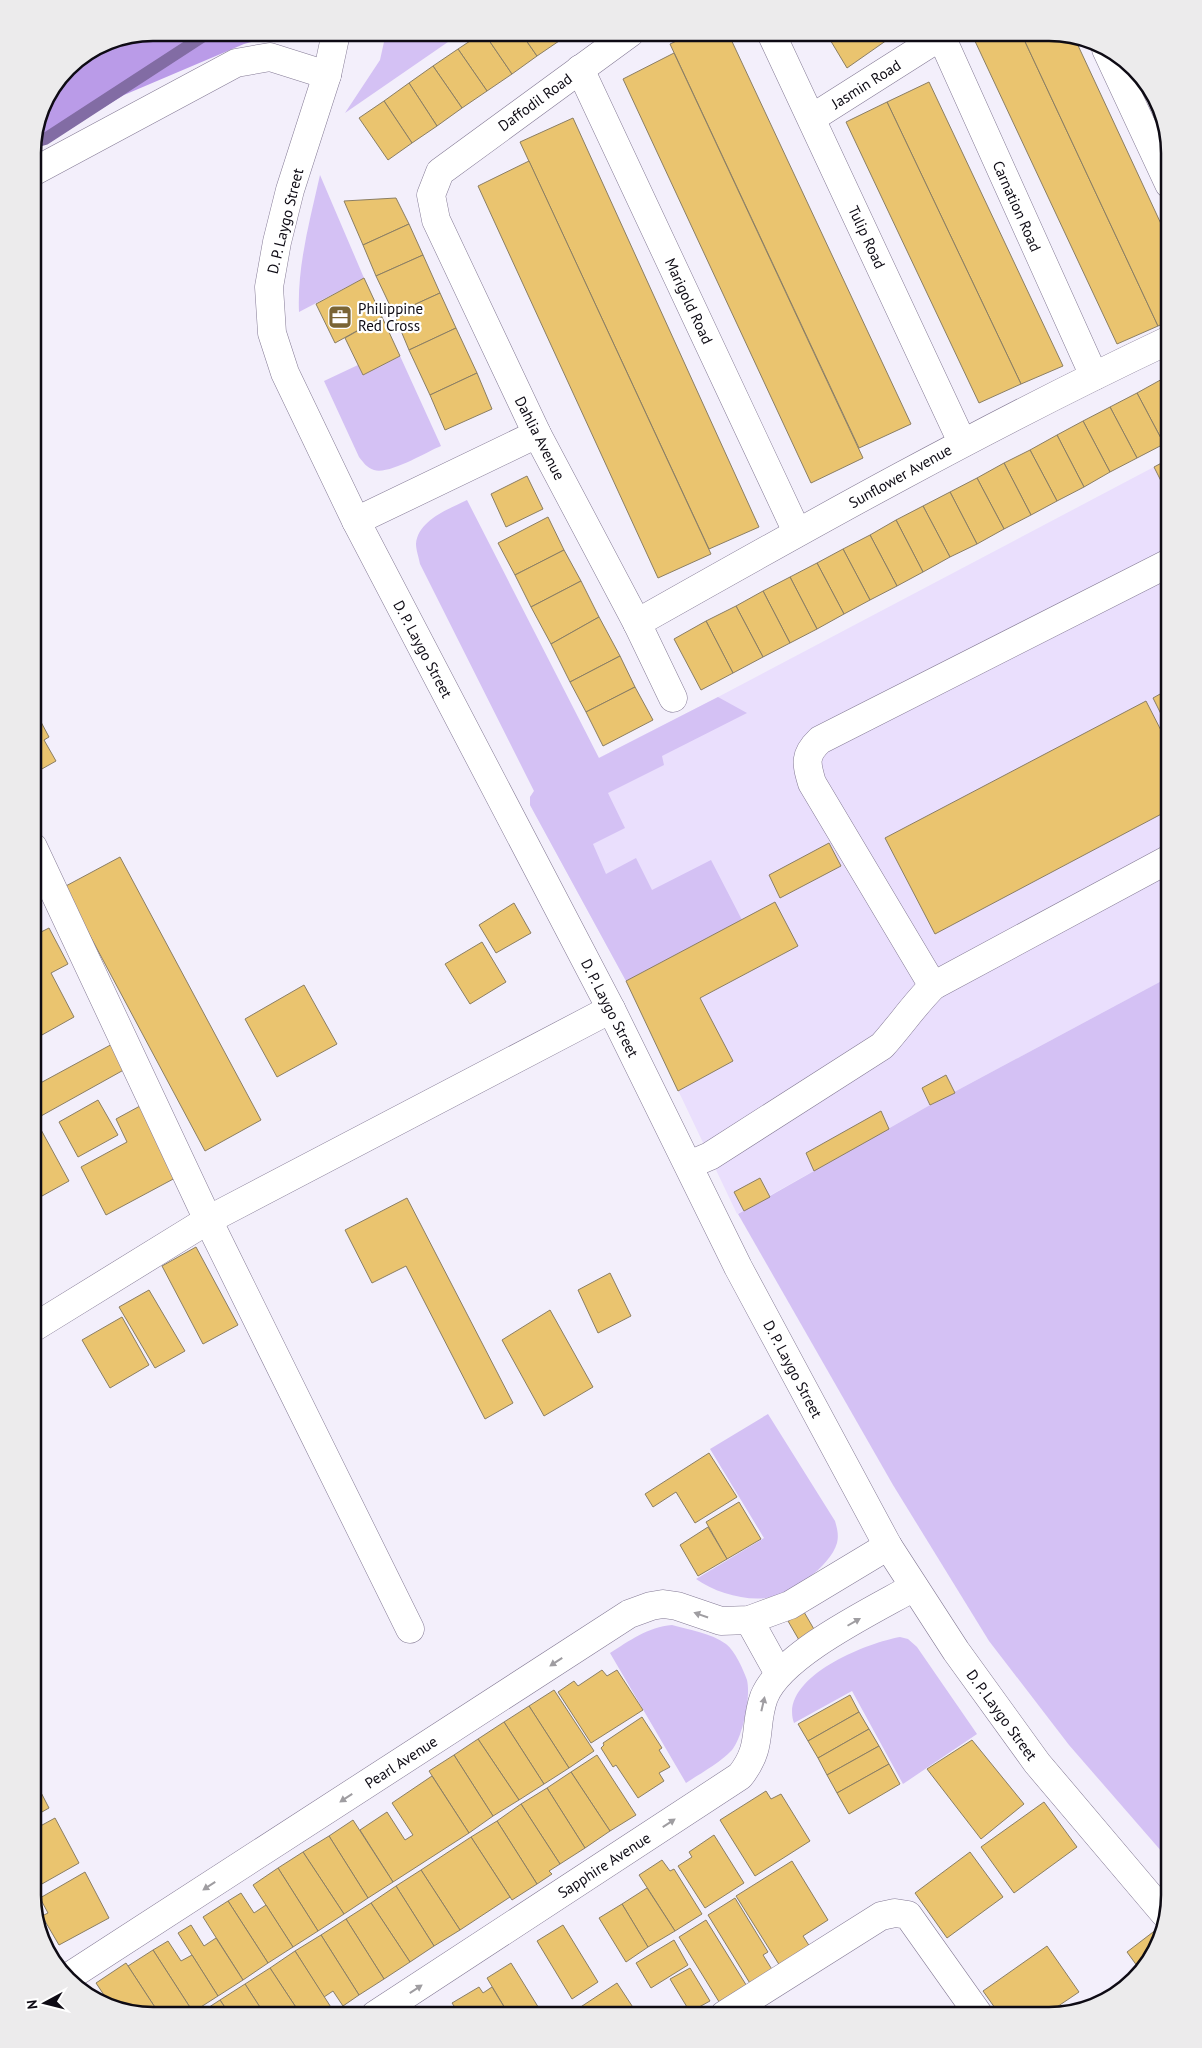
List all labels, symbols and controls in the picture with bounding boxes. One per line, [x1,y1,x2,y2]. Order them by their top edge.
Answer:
street label: Jasmin Road [827,55,904,113]
street label: Daffodil Road [494,69,576,135]
street label: Carnation Road [988,158,1046,254]
street label: D. P. Laygo Street [263,166,307,276]
street label: Tulip Road [844,203,890,271]
street label: Marigold Road [661,255,717,347]
place label: Philippine Red Cross [358,299,423,335]
office icon: Philippine Red Cross [327,304,353,330]
street label: Dahlia Avenue [511,393,569,483]
street label: Sunflower Avenue [845,440,955,512]
street label: D. P. Laygo Street [389,597,457,701]
street label: D. P. Laygo Street [577,956,643,1060]
street label: D. P. Laygo Street [759,1317,827,1421]
one-way arrow [693,1611,708,1618]
one-way arrow [848,1617,861,1626]
one-way arrow [549,1657,562,1667]
street label: D. P. Laygo Street [963,1666,1041,1764]
one-way arrow [759,1696,767,1711]
street label: Pearl Avenue [361,1731,441,1793]
one-way arrow [339,1793,352,1802]
one-way arrow [662,1818,676,1827]
street label: Sapphire Avenue [554,1828,654,1902]
one-way arrow [203,1881,216,1891]
north arrow [20,1978,70,2028]
one-way arrow [409,1984,423,1993]
text: N [23,1999,42,2010]

